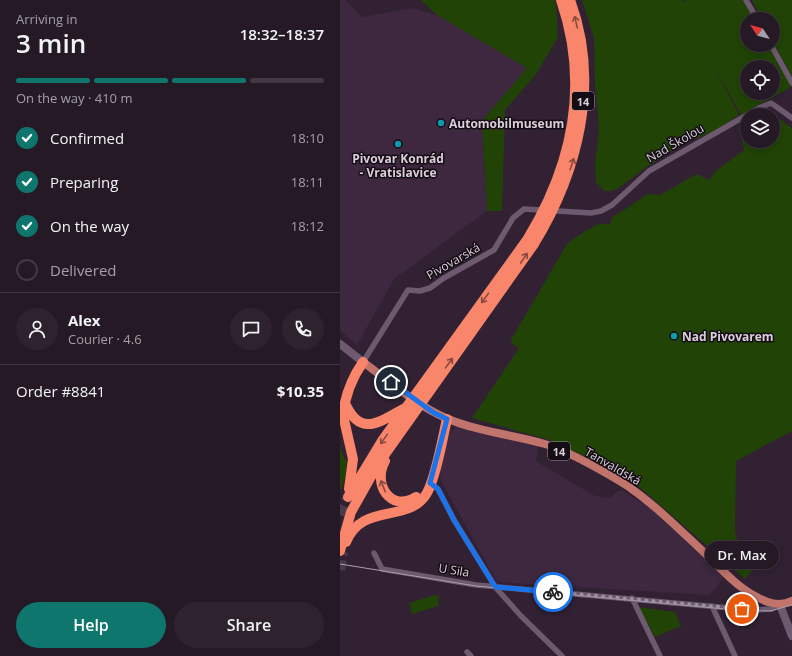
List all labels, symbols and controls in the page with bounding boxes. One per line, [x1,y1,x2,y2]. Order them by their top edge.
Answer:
text: Arriving in [16,10,78,28]
north arrow [740,12,780,52]
map controls [740,12,780,148]
one-way arrow [572,16,580,29]
text: 18:32–18:37 [240,24,324,44]
text: 3 min [16,25,86,61]
button: locate [740,60,780,100]
text: On the way · 410 m [16,89,132,107]
road number: 14 [572,92,594,110]
button: layers [740,108,780,148]
place label: Automobilmuseum [449,115,564,132]
marker: Automobilmuseum [436,118,446,128]
street label: Nad Školou [643,120,707,166]
icon: check [16,127,38,149]
text: Confirmed [50,128,124,148]
text: 18:10 [291,129,324,147]
marker: Pivovar Konrád - Vratislavice [393,139,403,149]
place label: Pivovar Konrád - Vratislavice [352,150,444,181]
one-way arrow [569,158,576,171]
icon: check [16,171,38,193]
text: Preparing [50,172,118,192]
text: 18:11 [291,173,324,191]
icon: check [16,215,38,237]
text: On the way [50,216,129,236]
text: 18:12 [291,217,324,235]
street label: Pivovarská [423,239,483,283]
one-way arrow [520,252,528,263]
text: Delivered [50,260,117,280]
one-way arrow [481,293,489,304]
button: person [16,308,58,350]
button: chat [230,308,272,350]
button: phone [282,308,324,350]
text: Alex [68,310,100,330]
place label: Nad Pivovarem [682,328,774,345]
text: Courier · 4.6 [68,330,142,348]
marker: Nad Pivovarem [669,331,679,341]
one-way arrow [445,358,453,369]
pin [374,365,408,399]
icon: home [380,371,402,393]
text: Order #8841 [16,381,105,401]
text: $10.35 [277,381,324,401]
one-way arrow [380,434,388,445]
road number: 14 [548,442,570,460]
street label: Tanvaldská [582,443,644,489]
one-way arrow [378,480,386,492]
callout: Dr. Max [705,541,779,569]
text: Dr. Max [718,546,766,564]
street label: U Sila [437,559,471,581]
courier [533,572,573,612]
icon: bike [542,581,564,603]
pin [725,592,759,626]
icon: bag [731,598,753,620]
button: Help [16,602,166,648]
button: Share [174,602,324,648]

